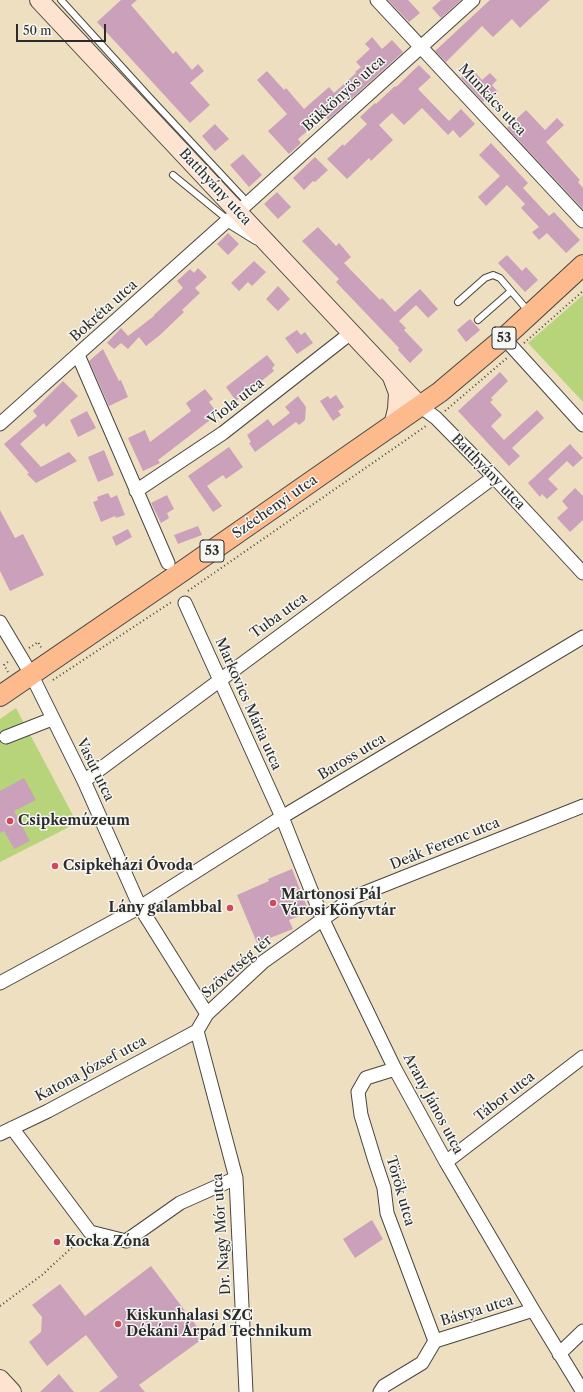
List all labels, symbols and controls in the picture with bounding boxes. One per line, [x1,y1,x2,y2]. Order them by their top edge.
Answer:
scale bar [18,16,108,42]
text: 50 m [23,23,52,38]
street label: Bükkönyös utca [299,53,389,135]
street label: Munkács utca [454,61,530,139]
street label: Batthyány utca [175,145,255,229]
street label: Bokréta utca [67,277,141,345]
road number: 53 [492,327,516,349]
street label: Viola utca [205,375,267,429]
street label: Batthyány utca [448,431,528,513]
street label: Széchenyi utca [229,471,321,543]
road number: 53 [200,540,224,562]
street label: Tuba utca [247,590,311,642]
street label: Markovics Mária utca [211,635,285,773]
street label: Baross utca [315,730,389,784]
street label: Vasút utca [73,736,117,804]
place label: Csipkemúzeum [18,813,130,829]
street label: Deák Ferenc utca [388,814,502,874]
marker: Csipkemúzeum [5,816,15,826]
place label: Csipkeházi Óvoda [63,858,193,874]
marker: Csipkeházi Óvoda [50,861,60,871]
place label: Martonosi Pál Városi Könyvtár [281,887,396,920]
marker: Martonosi Pál Városi Könyvtár [268,898,278,908]
place label: Lány galambbal [108,900,222,916]
marker: Lány galambbal [225,903,235,913]
street label: Szövetség tér [199,932,275,1002]
street label: Katona József utca [33,1033,149,1105]
street label: Arany János utca [399,1051,467,1157]
street label: Tábor utca [472,1068,538,1126]
street label: Török utca [382,1154,418,1228]
street label: Dr. Nagy Mór utca [209,1172,235,1296]
place label: Kocka Zóna [65,1234,150,1250]
marker: Kocka Zóna [52,1237,62,1247]
street label: Bástya utca [439,1292,515,1330]
place label: Kiskunhalasi SZC Dékáni Árpád Technikum [126,1308,312,1340]
marker: Kiskunhalasi SZC Dékáni Árpád Technikum [113,1319,123,1329]

